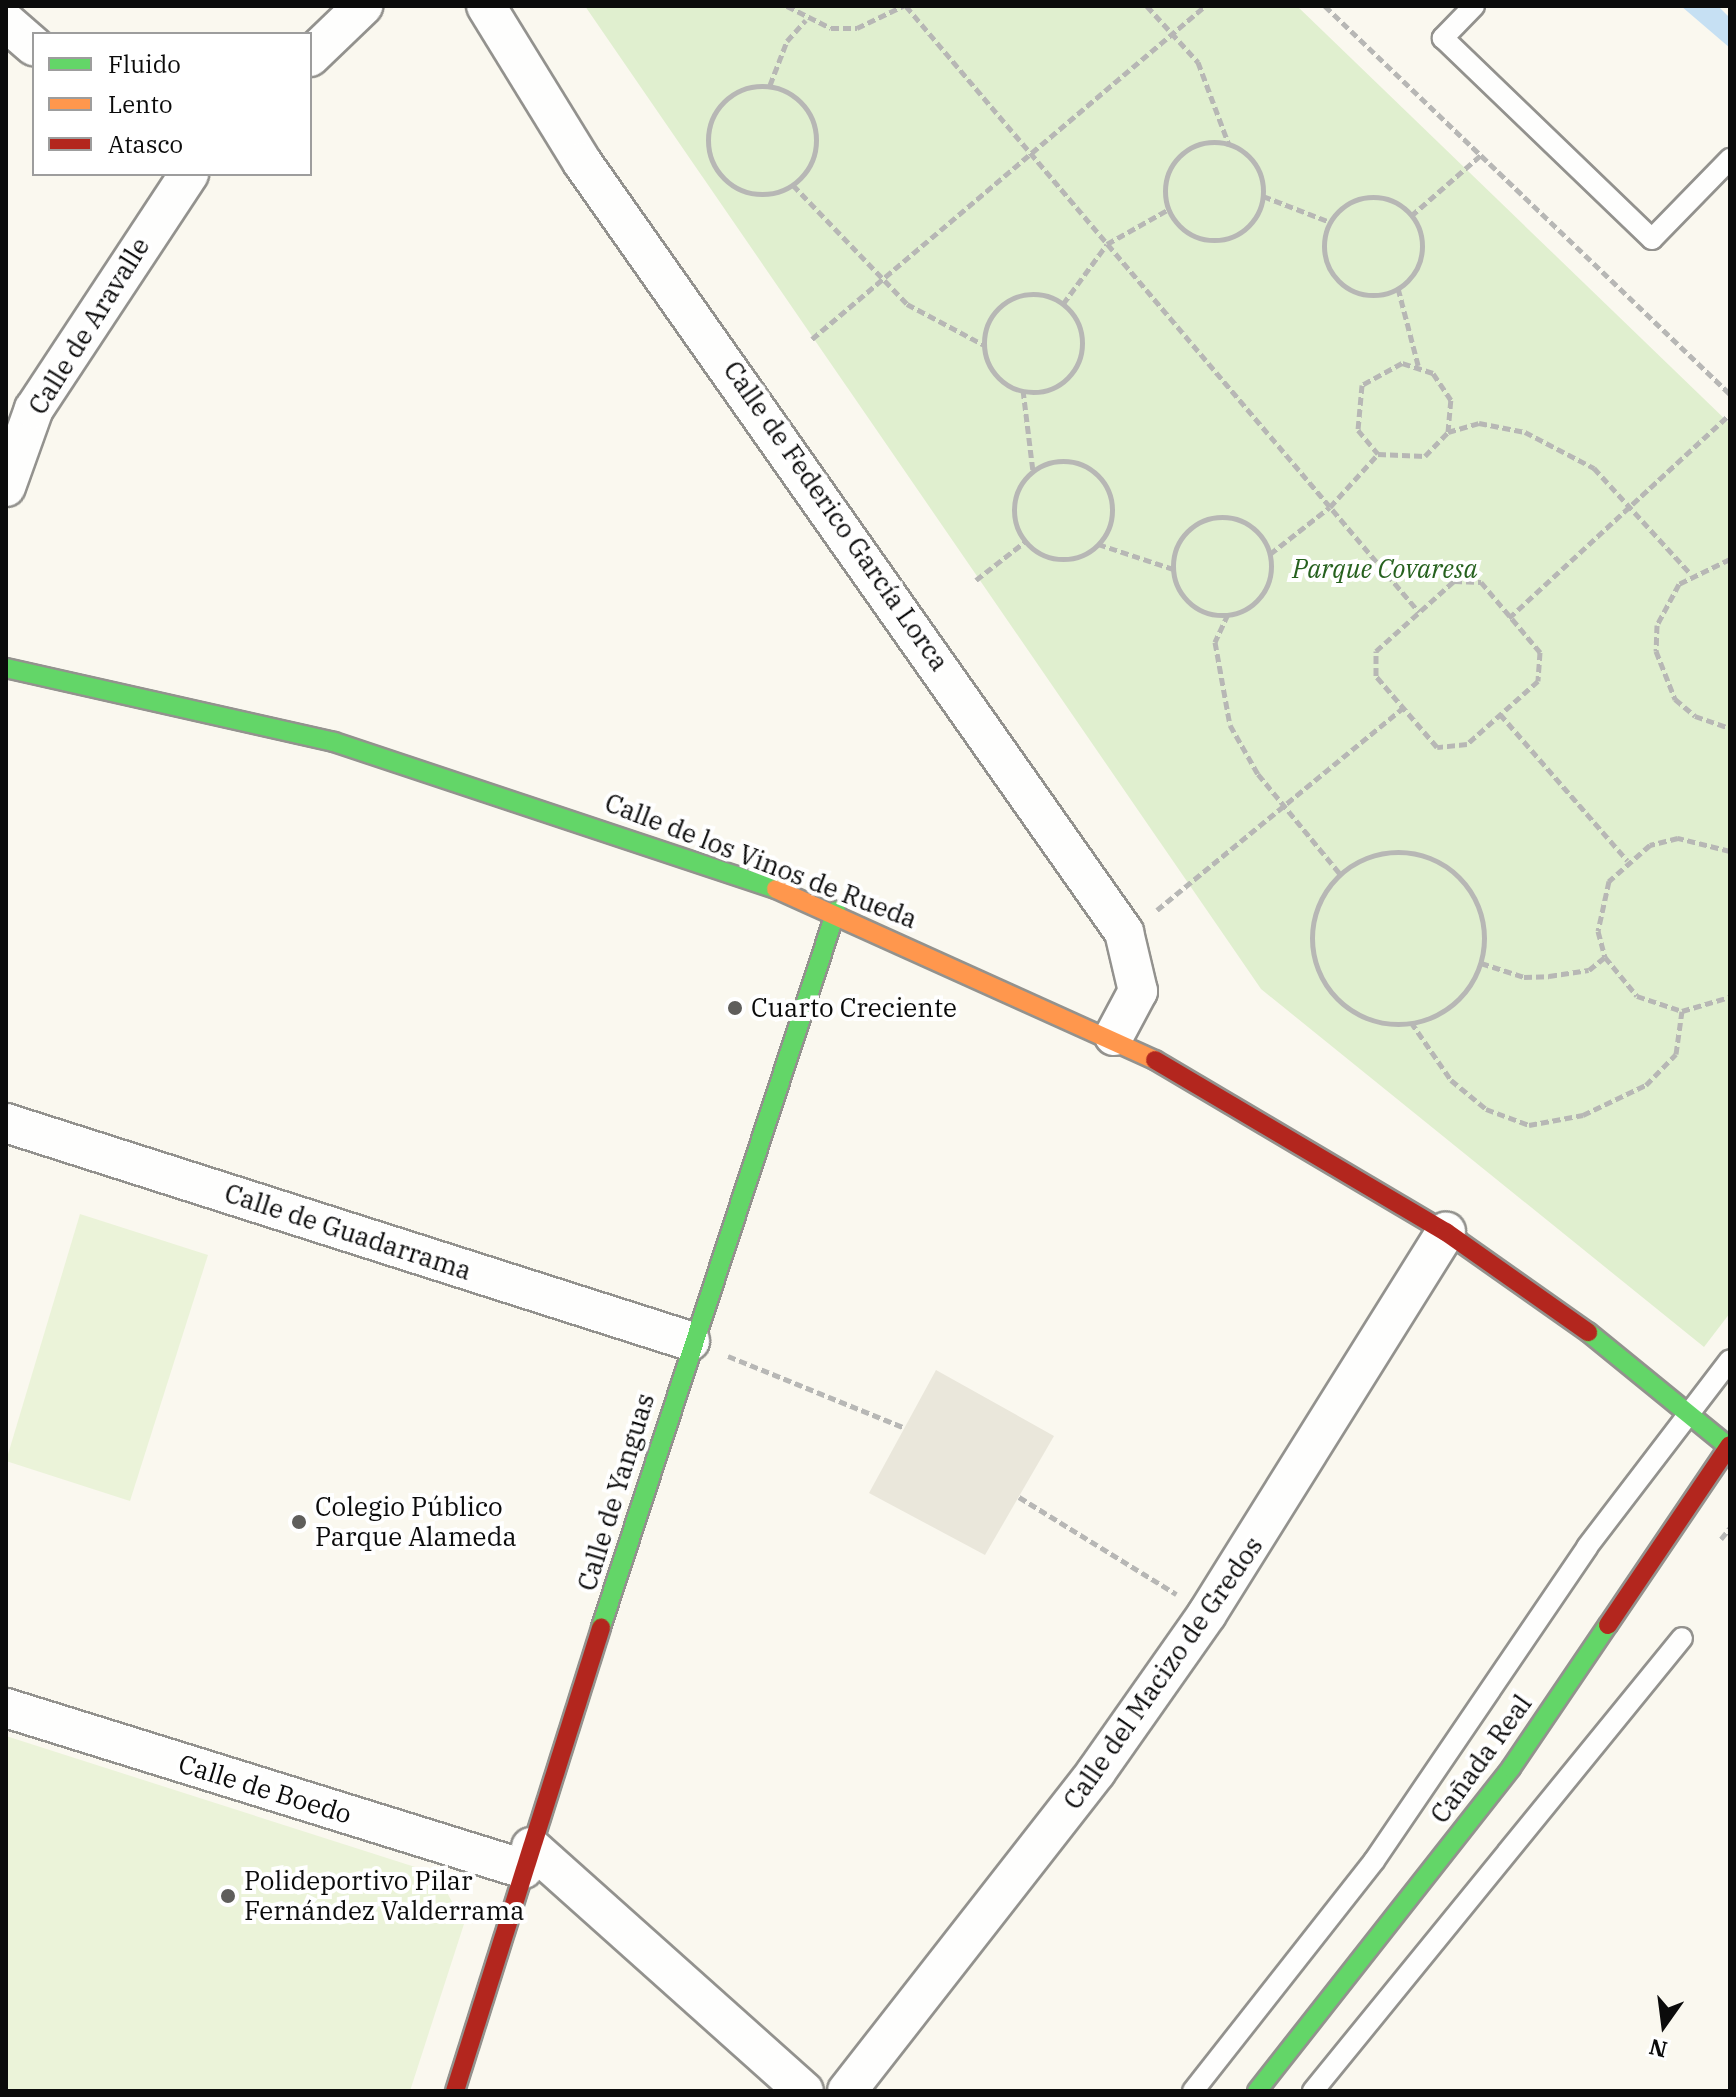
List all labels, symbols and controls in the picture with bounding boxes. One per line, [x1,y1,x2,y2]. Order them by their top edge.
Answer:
legend [32,32,312,176]
text: Fluido [108,48,181,80]
text: Lento [108,88,172,120]
text: Atasco [108,128,183,160]
street label: Calle de Aravalle [22,232,156,420]
street label: Calle de Federico García Lorca [717,355,955,677]
park label: Parque Covaresa [1292,553,1478,585]
street label: Calle de los Vinos de Rueda [601,787,921,935]
place label: Cuarto Creciente [751,992,957,1024]
marker: Cuarto Creciente [726,999,744,1017]
street label: Calle de Guadarrama [221,1177,475,1287]
street label: Calle de Yanguas [571,1390,661,1594]
place label: Colegio Público Parque Alameda [315,1491,517,1552]
marker: Colegio Público Parque Alameda [290,1513,308,1531]
street label: Calle del Macizo de Gredos [1057,1531,1269,1815]
street label: Cañada Real [1424,1689,1538,1829]
street label: Calle de Boedo [175,1748,355,1830]
place label: Polideportivo Pilar Fernández Valderrama [244,1865,524,1926]
marker: Polideportivo Pilar Fernández Valderrama [219,1887,237,1905]
north arrow [1624,1985,1704,2065]
text: N [1646,2033,1670,2065]

